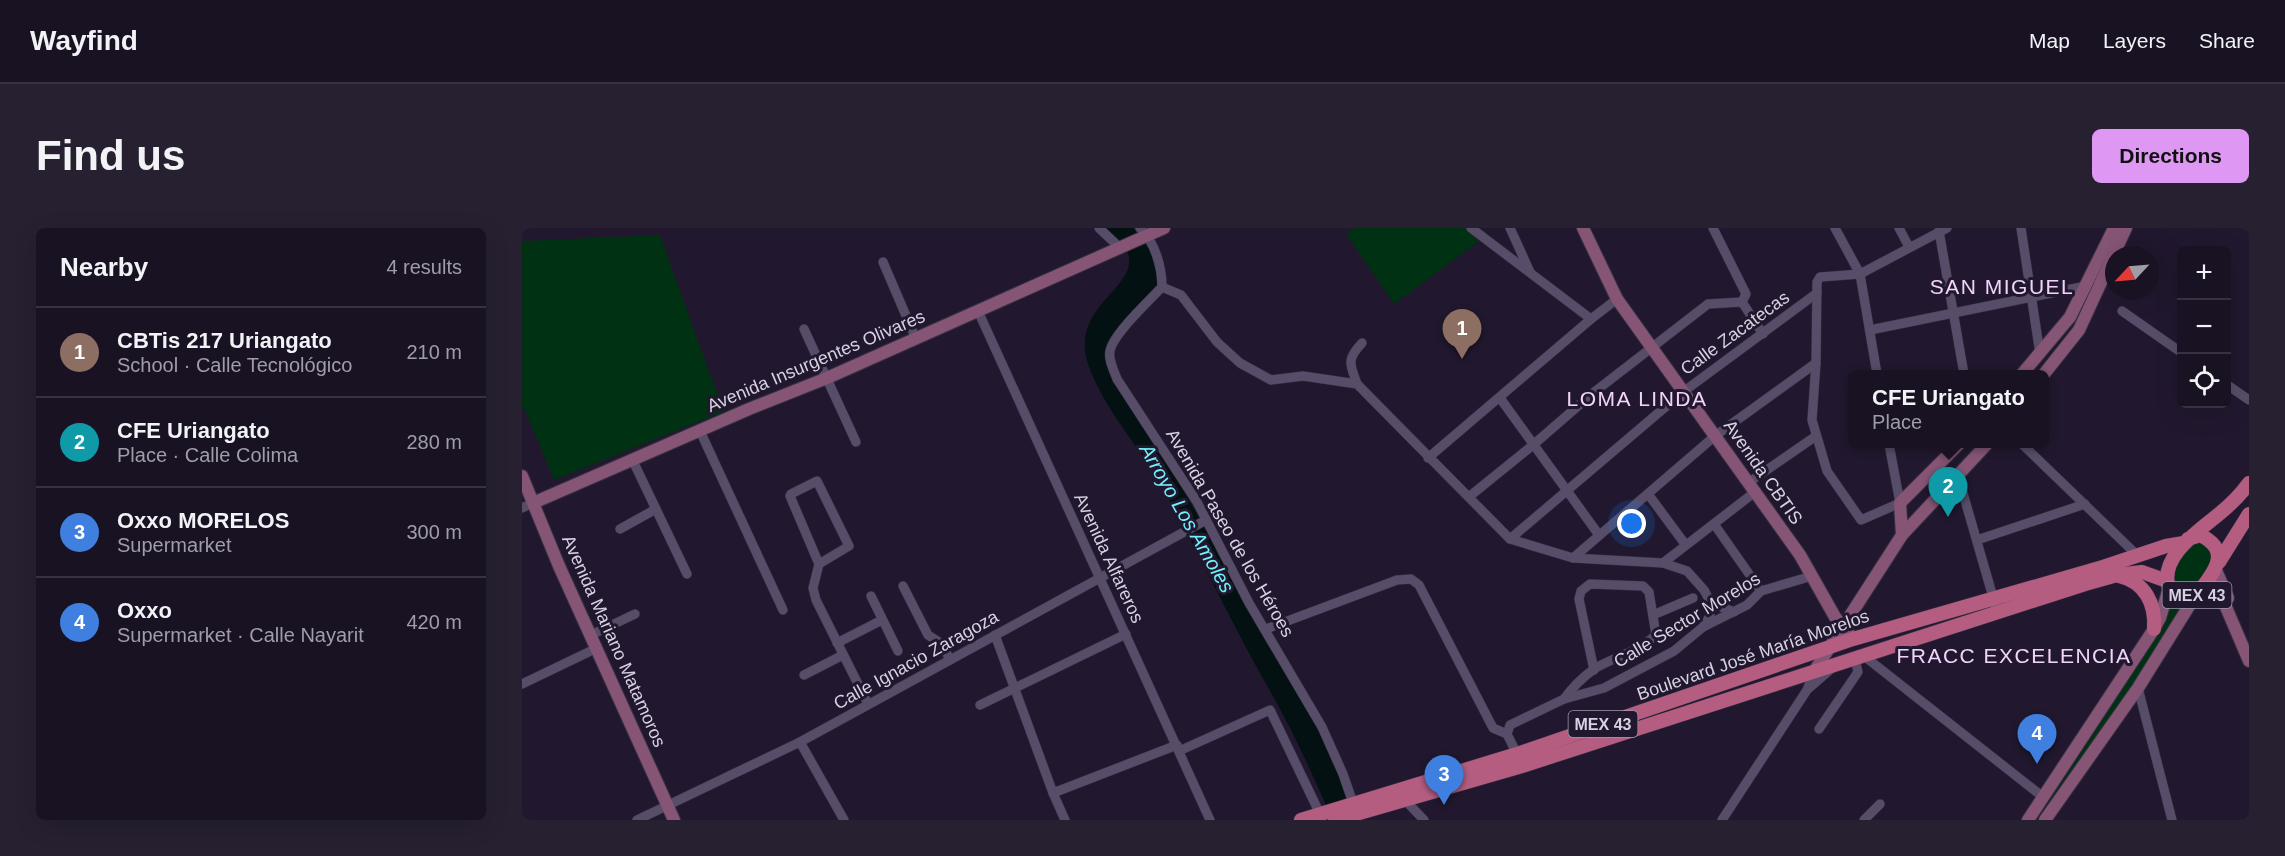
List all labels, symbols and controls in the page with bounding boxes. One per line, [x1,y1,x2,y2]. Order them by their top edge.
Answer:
text: Wayfind [30,25,138,56]
text: Map [2029,29,2070,52]
text: Layers [2103,29,2166,52]
text: Share [2199,29,2255,52]
button: Directions [2092,129,2249,183]
text: Find us [36,132,185,179]
north arrow [2105,246,2159,300]
map controls [2177,246,2231,408]
button: + [2177,246,2231,300]
text: Nearby [60,252,148,282]
text: 4 results [386,256,462,278]
district label: SAN MIGUEL [1930,275,2074,298]
street label: Calle Zacatecas [1677,287,1793,379]
button: − [2177,300,2231,354]
street label: Avenida Insurgentes Olivares [704,306,928,416]
pin: 1 [1442,310,1482,359]
text: CBTis 217 Uriangato [117,328,332,353]
text: 1 [74,341,85,363]
text: 210 m [406,341,462,363]
text: School · Calle Tecnológico [117,354,352,376]
button: locate [2177,354,2231,408]
popup [1848,370,2049,448]
text: CFE Uriangato [1872,385,2025,410]
district label: LOMA LINDA [1566,387,1708,410]
text: Place [1872,411,1922,433]
street label: Avenida CBTIS [1720,416,1806,528]
text: CFE Uriangato [117,418,270,443]
street label: Avenida Paseo de los Héroes [1162,425,1298,641]
text: 2 [74,431,85,453]
text: 280 m [406,431,462,453]
water label: Arroyo Los Amoles [1135,439,1239,596]
text: Place · Calle Colima [117,444,298,466]
pin: 2 [1928,468,1968,517]
street label: Avenida Alfareros [1070,490,1148,626]
text: Oxxo MORELOS [117,508,289,533]
your location [1617,509,1646,538]
text: 3 [74,521,85,543]
text: 300 m [406,521,462,543]
street label: Avenida Mariano Matamoros [558,532,670,750]
text: Supermarket [117,534,232,556]
street label: Calle Sector Morelos [1610,568,1764,672]
road number: MEX 43 [2162,582,2232,608]
text: Oxxo [117,598,172,623]
street label: Calle Ignacio Zaragoza [830,606,1003,714]
street label: Boulevard José María Morelos [1634,606,1872,704]
text: 4 [74,611,85,633]
text: 420 m [406,611,462,633]
text: Supermarket · Calle Nayarit [117,624,364,646]
district label: FRACC EXCELENCIA [1896,644,2132,667]
road number: MEX 43 [1568,711,1638,737]
pin: 4 [2018,714,2056,764]
pin: 3 [1424,756,1464,805]

